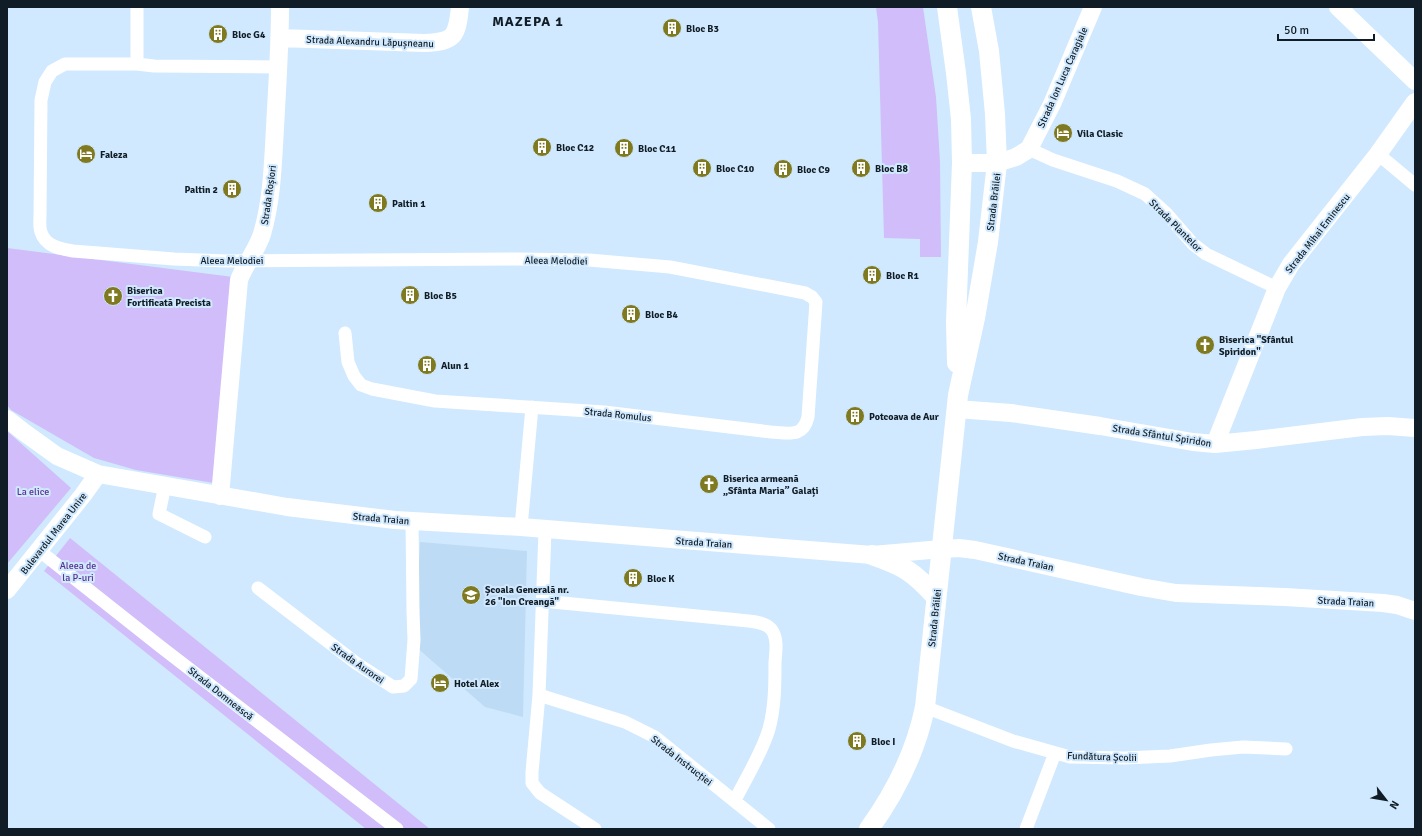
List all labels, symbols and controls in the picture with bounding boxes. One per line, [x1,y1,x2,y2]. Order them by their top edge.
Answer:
district label: MAZEPA 1 [492,13,564,30]
scale bar [1278,16,1374,42]
building icon: Bloc B3 [661,17,683,39]
building icon: Bloc G4 [207,23,229,45]
place label: Bloc B3 [686,23,719,35]
text: 50 m [1284,23,1309,38]
street label: Strada Ion Luca Caragiale [1035,25,1091,130]
place label: Bloc G4 [232,29,266,41]
street label: Strada Alexandru Lăpușneanu [306,34,434,50]
hotel icon: Vila Clasic [1052,122,1074,144]
place label: Vila Clasic [1077,128,1123,140]
building icon: Bloc C12 [531,136,553,158]
building icon: Bloc C11 [613,137,635,159]
place label: Bloc C12 [556,142,594,154]
hotel icon: Faleza [75,143,97,165]
place label: Bloc C11 [638,143,677,155]
place label: Faleza [100,149,128,161]
building icon: Bloc C10 [691,157,713,179]
building icon: Bloc B8 [850,157,872,179]
building icon: Bloc C9 [772,158,794,180]
place label: Bloc C10 [716,163,755,175]
place label: Bloc B8 [875,163,908,175]
street label: Strada Roșiori [259,164,279,226]
place label: Bloc C9 [797,164,830,176]
street label: Strada Brăilei [984,173,1003,232]
building icon: Paltin 2 [221,178,243,200]
place label: Paltin 2 [184,184,218,196]
street label: Strada Mihai Eminescu [1283,191,1353,276]
building icon: Paltin 1 [367,192,389,214]
street label: Strada Plantelor [1146,197,1204,255]
place label: Paltin 1 [392,198,426,210]
street label: Aleea Melodiei [524,254,588,268]
street label: Aleea Melodiei [201,255,263,267]
building icon: Bloc R1 [861,264,883,286]
place label: Bloc R1 [886,270,919,282]
building icon: Bloc B5 [399,284,421,306]
church icon: Biserica Fortificată Precista [102,285,124,307]
place label: Biserica Fortificată Precista [127,285,211,309]
place label: Bloc B5 [424,290,457,302]
building icon: Bloc B4 [620,303,642,325]
place label: Bloc B4 [645,309,678,321]
church icon: Biserica "Sfântul Spiridon" [1194,334,1216,356]
place label: Biserica "Sfântul Spiridon" [1219,334,1293,358]
building icon: Alun 1 [416,354,438,376]
place label: Alun 1 [441,360,469,372]
building icon: Potcoava de Aur [844,405,866,427]
street label: Strada Romulus [584,406,653,425]
place label: Potcoava de Aur [869,411,939,423]
street label: Strada Sfântul Spiridon [1112,422,1212,450]
church icon: Biserica armeană „Sfânta Maria” Galați [698,473,720,495]
place label: Biserica armeană „Sfânta Maria” Galați [723,473,818,497]
park label: La elice [17,486,49,498]
street label: Bulevardul Marea Unire [18,490,89,577]
street label: Strada Traian [352,511,410,527]
street label: Strada Traian [675,535,733,551]
street label: Strada Traian [997,550,1055,574]
park label: Aleea de la P-uri [60,560,96,584]
building icon: Bloc K [622,567,644,589]
place label: Bloc K [647,573,675,585]
school or university icon: Școala Generală nr. 26 "Ion Creangă" [460,584,482,606]
place label: Școala Generală nr. 26 "Ion Creangă" [485,584,569,608]
street label: Strada Brăilei [926,589,944,648]
street label: Strada Traian [1317,595,1375,609]
street label: Strada Aurorei [329,641,386,686]
street label: Strada Domnească [185,665,255,723]
hotel icon: Hotel Alex [429,672,451,694]
place label: Hotel Alex [454,678,499,690]
building icon: Bloc I [846,730,868,752]
street label: Strada Instrucției [648,733,714,788]
place label: Bloc I [871,736,896,748]
street label: Fundătura Școlii [1067,750,1137,764]
north arrow [1366,780,1406,820]
text: N [1387,798,1402,812]

